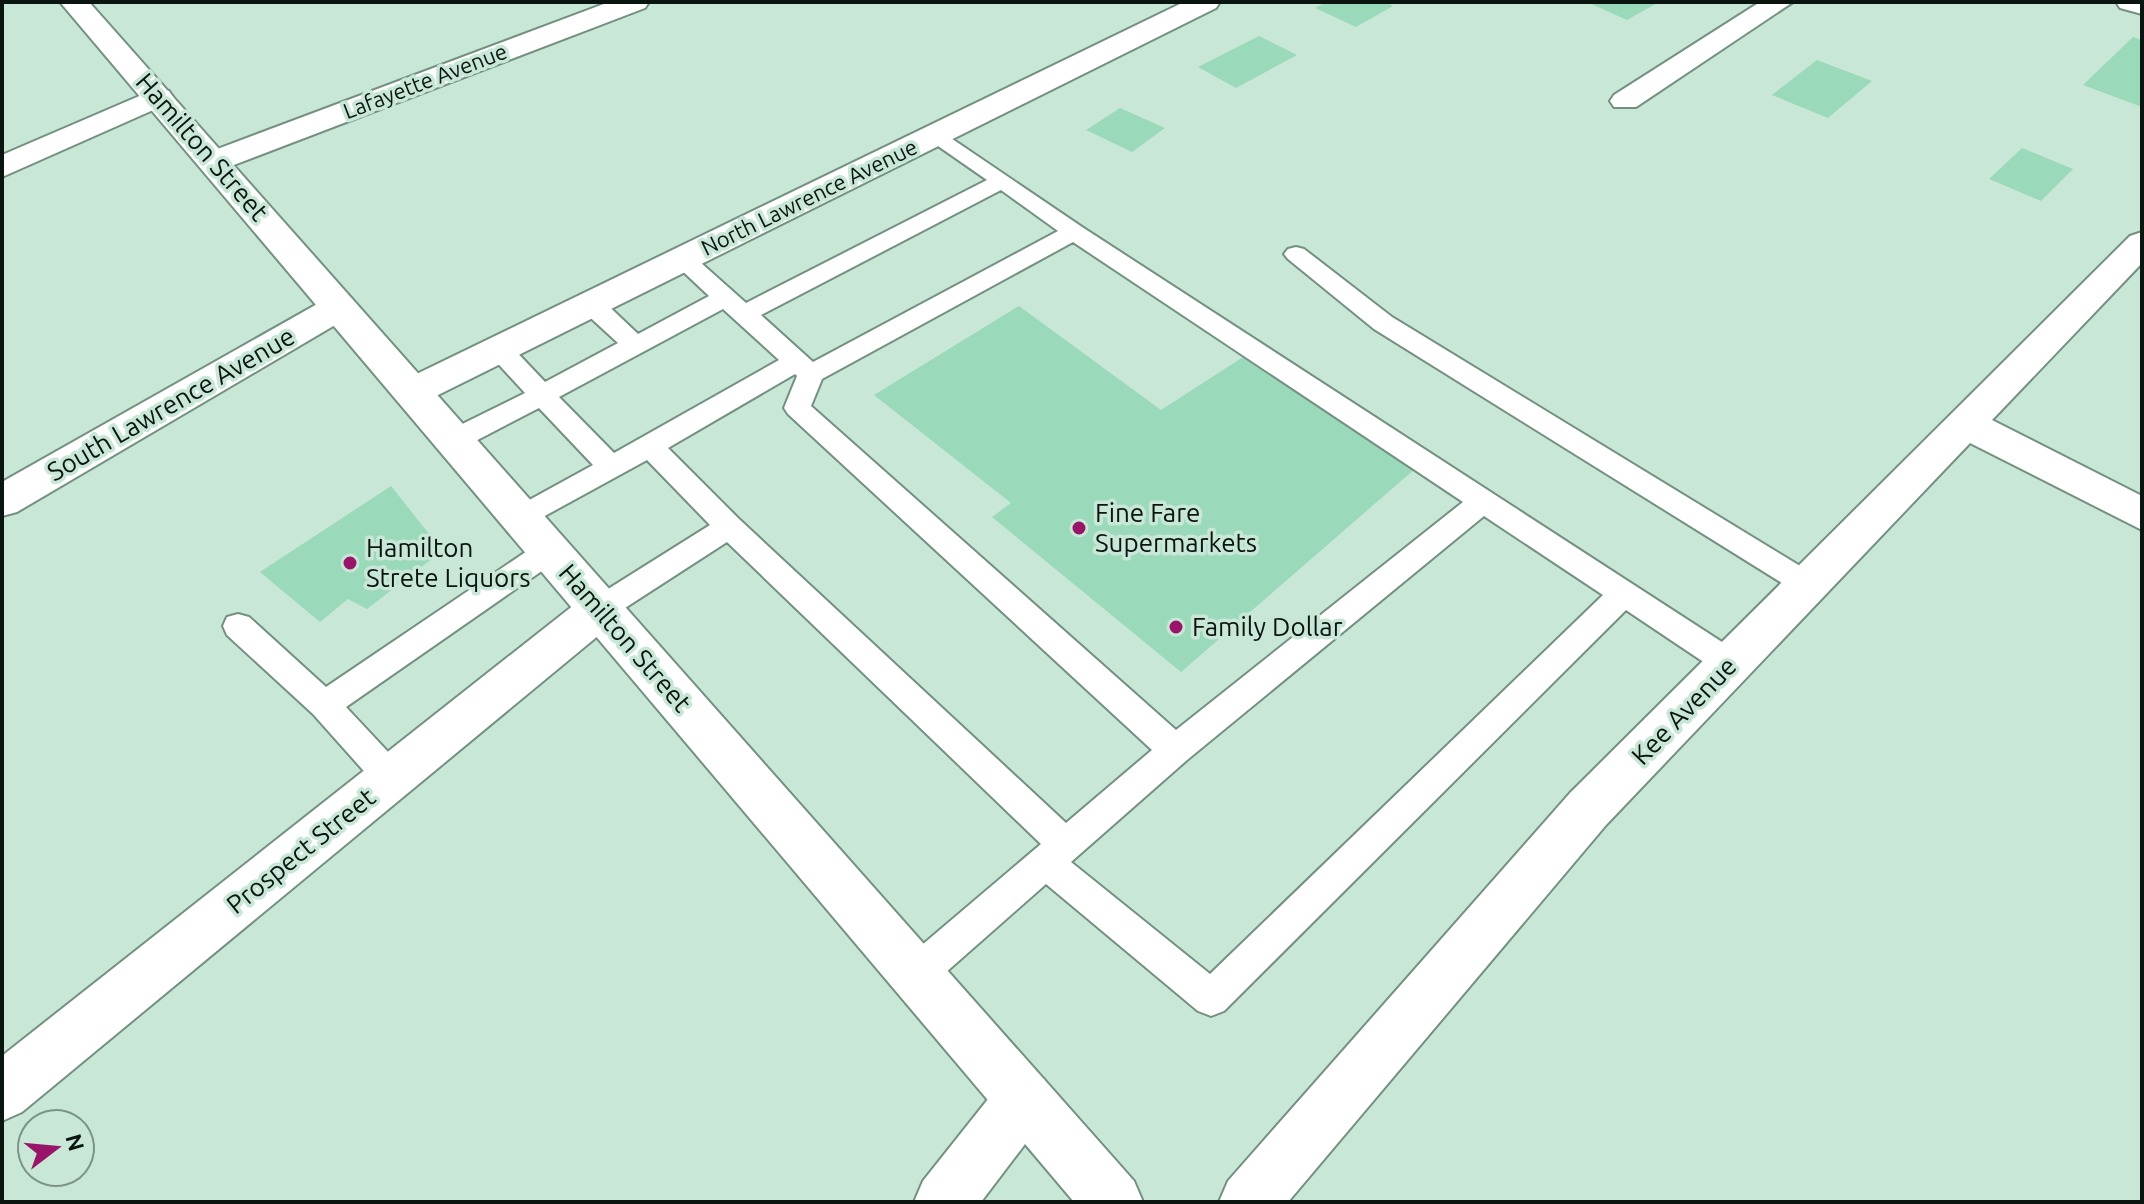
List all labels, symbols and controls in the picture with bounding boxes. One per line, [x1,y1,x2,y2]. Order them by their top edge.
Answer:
street label: Lafayette Avenue [339,38,510,123]
street label: Hamilton Street [130,67,274,226]
street label: North Lawrence Avenue [697,133,921,260]
street label: South Lawrence Avenue [42,321,299,486]
place label: Fine Fare Supermarkets [1095,498,1257,557]
marker: Fine Fare Supermarkets [1070,519,1088,537]
place label: Hamilton Strete Liquors [366,533,530,592]
marker: Hamilton Strete Liquors [341,554,359,572]
street label: Hamilton Street [553,558,697,717]
place label: Family Dollar [1192,612,1343,641]
marker: Family Dollar [1167,618,1185,636]
street label: Kee Avenue [1625,651,1742,770]
street label: Prospect Street [221,782,381,919]
north arrow [16,1108,96,1188]
text: N [61,1131,90,1154]

